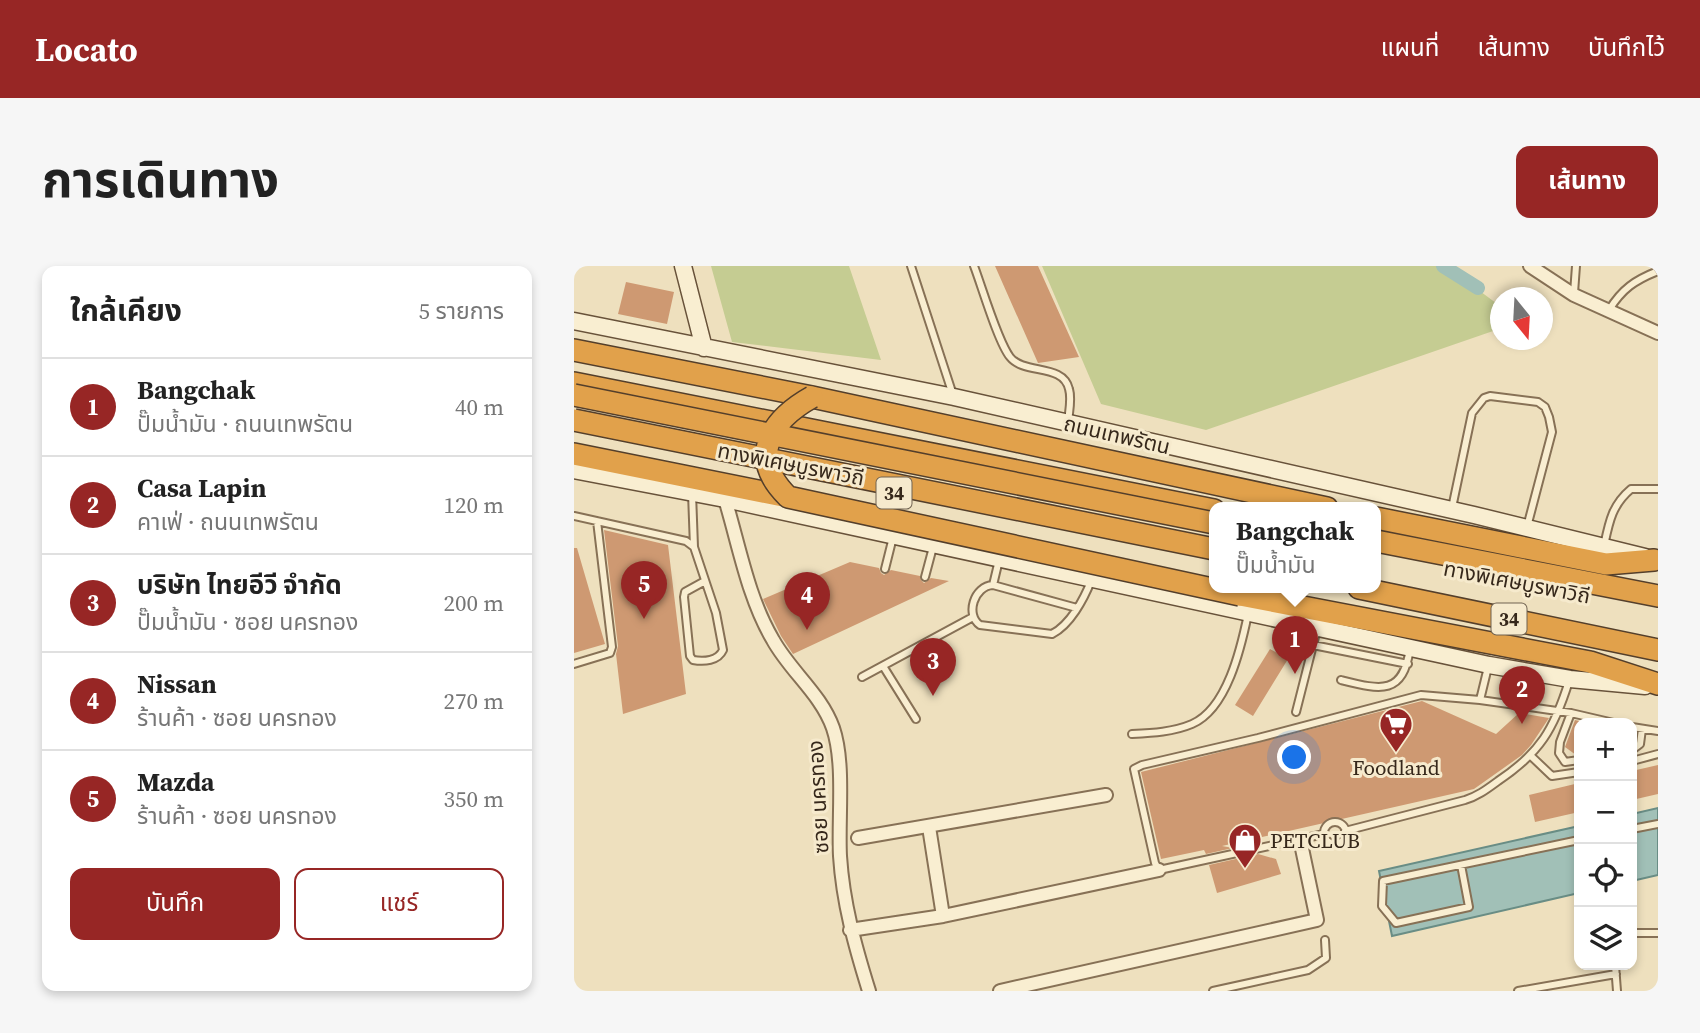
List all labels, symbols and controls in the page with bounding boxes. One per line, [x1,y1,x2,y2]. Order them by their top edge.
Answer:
text: Locato [35,27,138,72]
text: แผนที่ [1381,31,1439,64]
text: เส้นทาง [1477,31,1550,64]
text: บันทึกไว้ [1588,31,1665,64]
text: การเดินทาง [42,146,279,213]
button: เส้นทาง [1516,146,1658,218]
north arrow [1490,287,1553,350]
text: ใกล้เคียง [70,290,182,331]
text: 5 รายการ [419,295,504,327]
text: Bangchak [137,372,255,408]
text: 1 [87,391,99,423]
text: 40 m [455,391,504,423]
text: ปั๊มน้ำมัน · ถนนเทพรัตน [137,408,353,440]
street label: ถนนเทพรัตน [1061,409,1173,461]
street label: ทางพิเศษบูรพาวิถี [715,436,867,492]
text: Casa Lapin [137,470,266,506]
road number: 34 [876,478,912,509]
text: 2 [87,489,99,521]
text: 120 m [443,489,504,521]
popup [1209,502,1381,593]
text: คาเฟ่ · ถนนเทพรัตน [137,506,319,538]
text: Bangchak [1236,513,1354,549]
text: ปั๊มน้ำมัน [1236,549,1316,581]
street label: ทางพิเศษบูรพาวิถี [1441,554,1593,610]
pin: 5 [621,561,667,619]
text: บริษัท ไทยอีวี จำกัด [137,567,342,603]
pin: 4 [784,572,830,630]
text: 3 [87,587,99,619]
text: 200 m [443,587,504,619]
road number: 34 [1492,604,1527,634]
text: ปั๊มน้ำมัน · ซอย นครทอง [137,606,358,638]
pin: 1 [1272,616,1318,674]
pin: 3 [910,638,956,696]
text: Nissan [137,666,217,702]
pin: 2 [1499,666,1545,724]
text: 4 [87,685,99,717]
text: 270 m [443,685,504,717]
text: ร้านค้า · ซอย นครทอง [137,702,337,734]
supermarket icon: Foodland [1377,705,1415,754]
map controls [1574,718,1637,970]
button: + [1574,718,1637,781]
street label: ซอย นครทอง [801,740,835,854]
your location [1277,740,1311,774]
place label: Foodland [1352,753,1440,782]
text: Mazda [137,764,215,800]
button: − [1574,781,1637,844]
text: 5 [87,783,99,815]
text: 350 m [443,783,504,815]
text: ร้านค้า · ซอย นครทอง [137,800,337,832]
shop icon: PETCLUB [1226,821,1264,870]
place label: PETCLUB [1270,826,1360,855]
button: locate [1574,844,1637,907]
button: บันทึก [70,868,280,940]
button: แชร์ [294,868,504,940]
button: layers [1574,907,1637,970]

